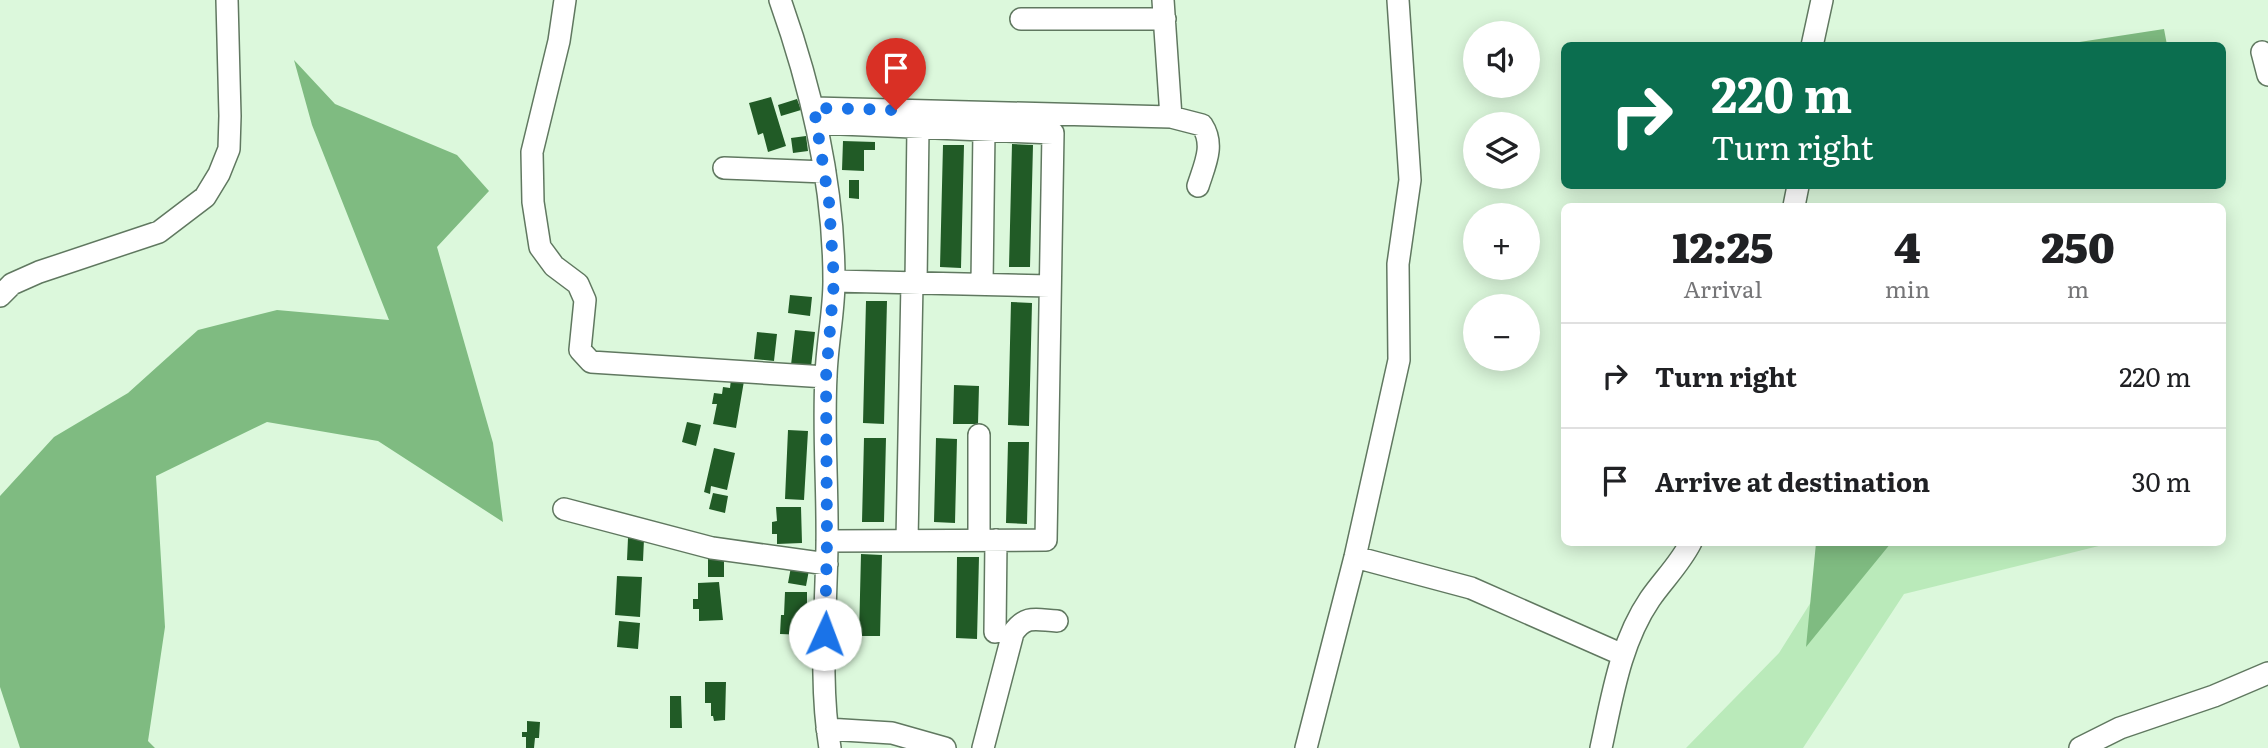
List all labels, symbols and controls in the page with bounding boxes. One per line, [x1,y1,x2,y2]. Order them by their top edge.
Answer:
map controls [1463,21,1540,371]
button: sound [1463,21,1540,98]
pin [866,38,926,110]
icon: arrive [877,49,915,87]
text: 220 m [1711,55,1852,128]
icon: right [1596,70,1687,161]
button: layers [1463,112,1540,189]
text: Turn right [1711,122,1873,170]
button: + [1463,203,1540,280]
text: 12:25 [1672,214,1774,276]
text: 4 [1894,214,1921,276]
text: 250 [2041,214,2115,276]
text: Arrival [1684,271,1762,305]
text: min [1885,271,1930,305]
text: m [2067,271,2089,305]
button: − [1463,294,1540,371]
text: Turn right [1655,356,1797,395]
text: 220 m [2119,356,2191,395]
icon: right [1596,357,1634,395]
text: Arrive at destination [1655,461,1930,500]
text: 30 m [2131,461,2191,500]
icon: arrive [1596,462,1634,500]
position arrow [788,597,862,671]

